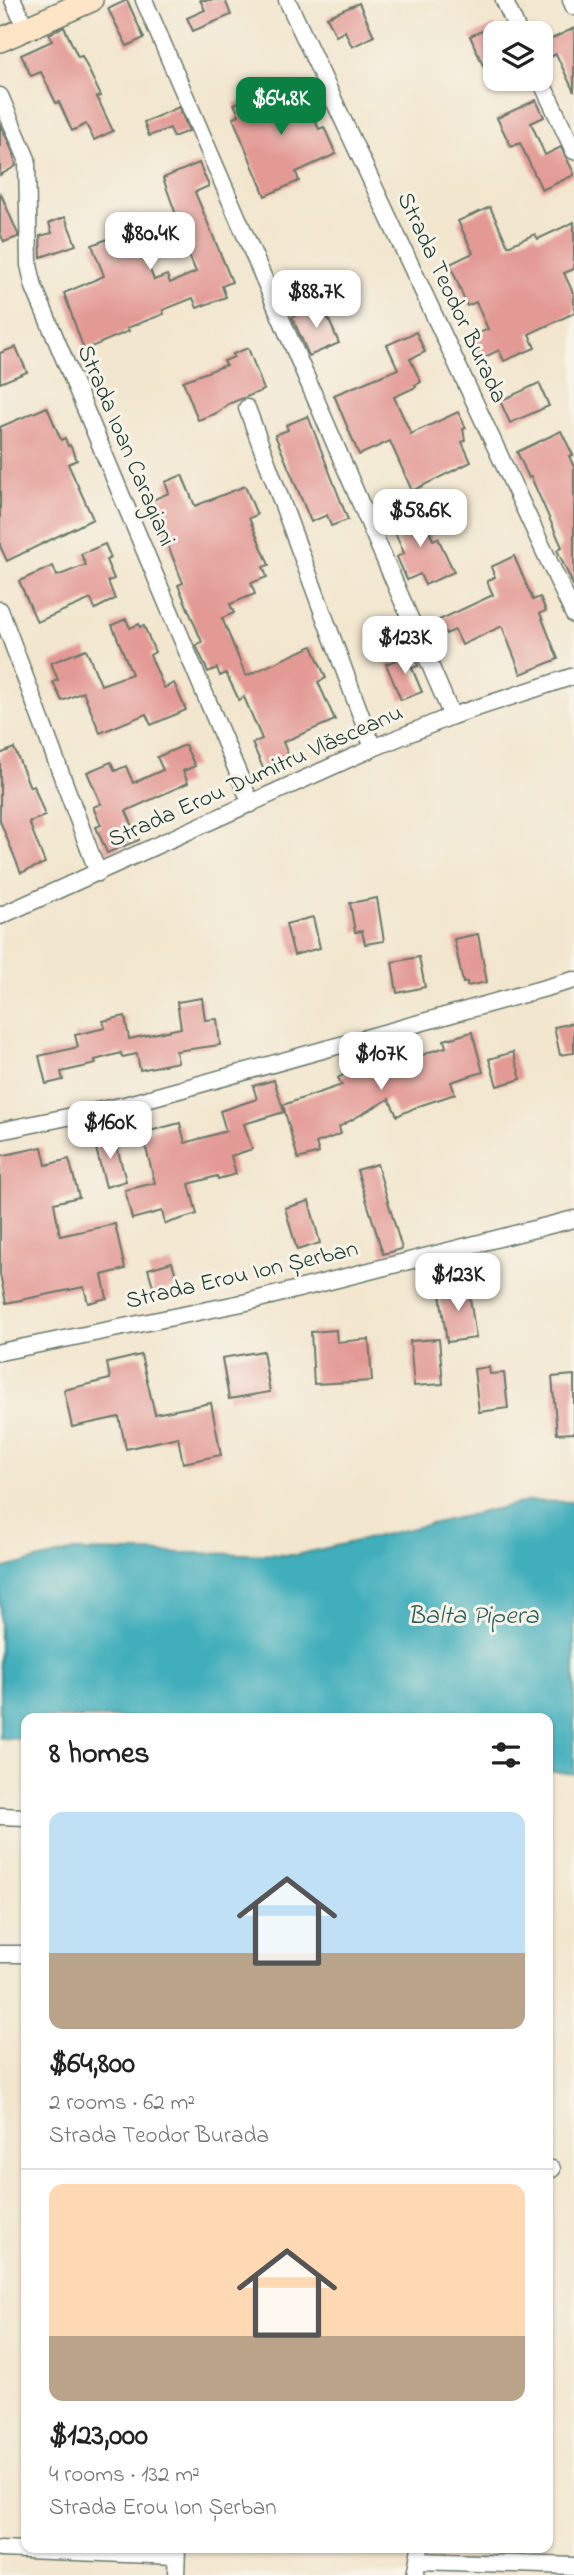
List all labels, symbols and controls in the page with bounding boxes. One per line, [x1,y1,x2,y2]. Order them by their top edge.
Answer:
map controls [483,21,553,91]
button: layers [483,21,553,91]
pin: $64.8K [224,78,338,137]
text: $64.8K [252,83,310,116]
street label: Strada Teodor Burada [387,187,515,409]
pin: $80.4K [93,212,207,272]
text: $80.4K [121,218,179,251]
pin: $88.7K [259,270,373,330]
text: $88.7K [288,276,344,309]
street label: Strada Ioan Caragiani [67,340,183,552]
pin: $58.6K [363,490,477,549]
text: $58.6K [389,495,451,528]
pin: $123K [356,616,454,676]
text: $123K [378,622,432,655]
street label: Strada Erou Dumitru Vlăsceanu [103,696,409,858]
pin: $107K [332,1032,430,1092]
text: $107K [355,1038,407,1071]
pin: $160K [61,1102,159,1161]
text: $160K [84,1107,136,1140]
street label: Strada Erou Ion Șerban [122,1232,362,1320]
pin: $123K [409,1254,507,1313]
text: $123K [431,1259,485,1292]
water label: Balta Pipera [407,1598,540,1636]
text: 8 homes [49,1733,150,1777]
icon: filters [487,1736,525,1774]
icon: home [224,1858,350,1984]
text: $64,800 [49,2043,135,2087]
text: 2 rooms · 62 m² [49,2087,195,2120]
text: Strada Teodor Burada [49,2120,269,2153]
icon: home [224,2230,350,2356]
text: $123,000 [49,2415,148,2459]
text: 4 rooms · 132 m² [49,2459,200,2492]
text: Strada Erou Ion Șerban [49,2492,277,2525]

